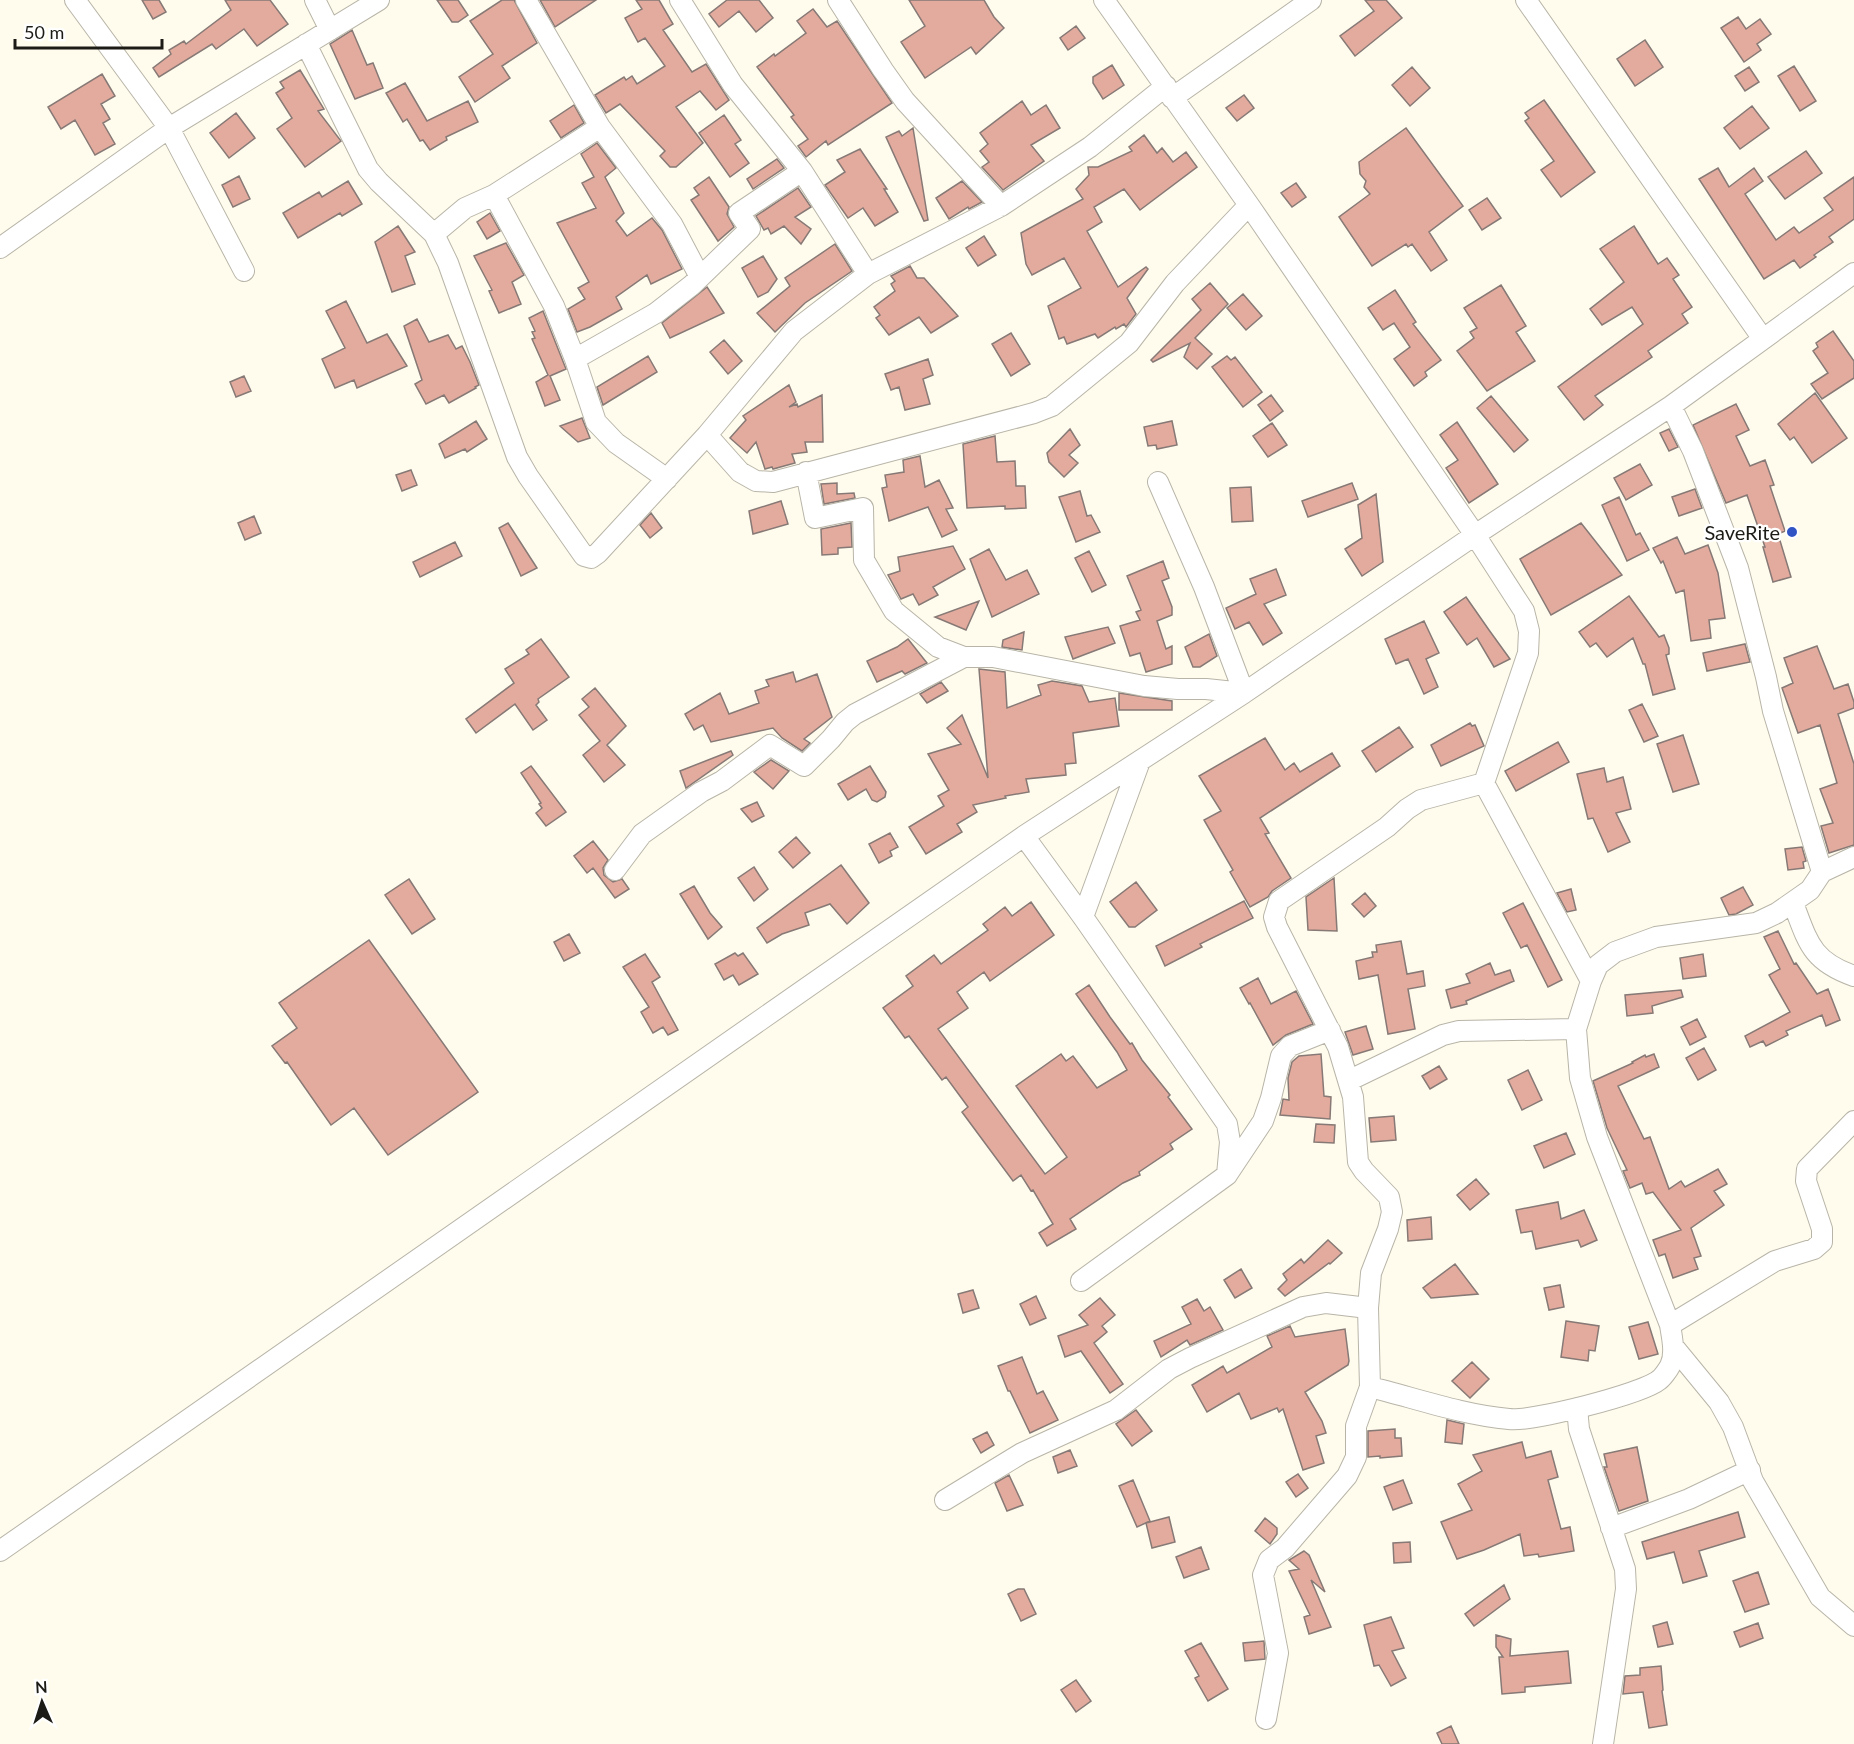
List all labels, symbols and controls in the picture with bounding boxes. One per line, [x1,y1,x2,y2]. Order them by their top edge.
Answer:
scale bar [15,12,162,50]
text: 50 m [24,21,64,43]
place label: SaveRite [1704,520,1780,544]
marker: SaveRite [1785,525,1799,539]
north arrow [12,1672,72,1732]
text: N [35,1677,48,1696]

